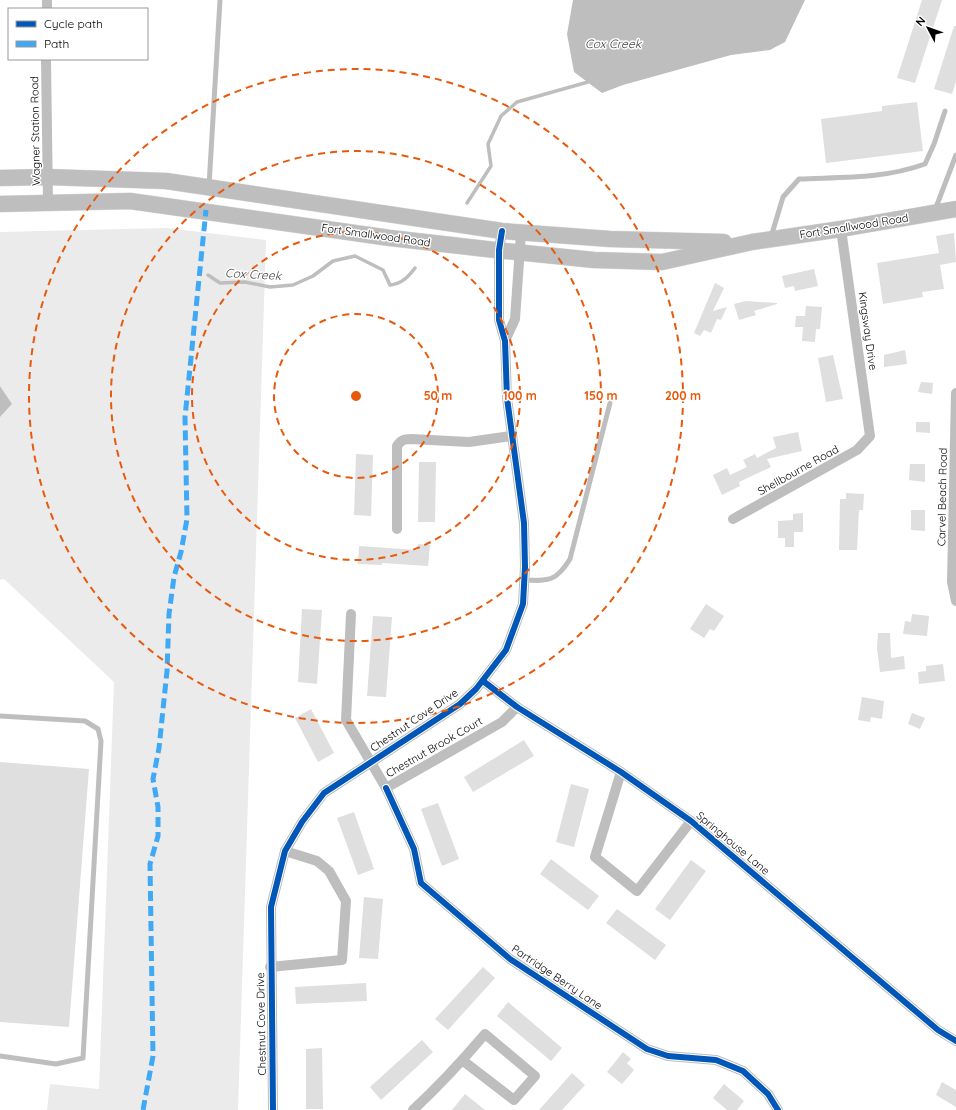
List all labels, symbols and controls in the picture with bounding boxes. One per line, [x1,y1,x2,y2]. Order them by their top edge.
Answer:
legend [8,8,148,60]
north arrow [908,8,948,48]
text: N [913,14,928,29]
text: Cycle path [44,16,103,31]
text: Path [44,36,69,51]
water label: Cox Creek [585,36,643,51]
street label: Wagner Station Road [27,76,43,186]
street label: Fort Smallwood Road [799,210,909,242]
street label: Fort Smallwood Road [321,220,431,250]
water label: Cox Creek [225,265,283,283]
street label: Kingsway Drive [856,291,880,371]
text: 50 m [424,388,452,403]
text: 100 m [503,388,537,403]
text: 150 m [584,388,618,403]
text: 200 m [665,388,701,403]
centre of rings [349,389,363,403]
street label: Shellbourne Road [755,442,841,498]
street label: Carvel Beach Road [934,448,950,546]
street label: Chestnut Cove Drive [367,685,461,755]
street label: Chestnut Brook Court [383,713,485,780]
street label: Springhouse Lane [694,808,772,878]
street label: Partridge Berry Lane [509,941,605,1013]
street label: Chestnut Cove Drive [253,972,269,1076]

